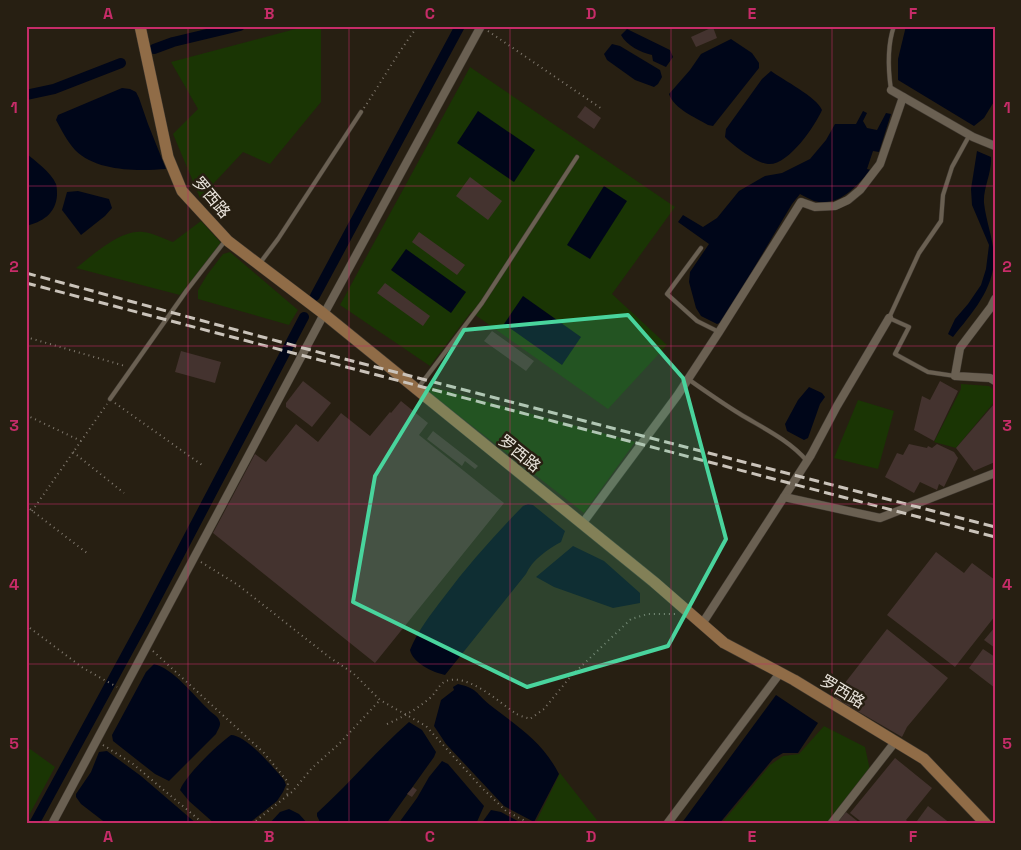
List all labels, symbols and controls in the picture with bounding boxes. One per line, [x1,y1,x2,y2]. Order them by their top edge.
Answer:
text: A [103,3,113,24]
text: B [264,3,274,24]
text: C [425,3,435,24]
text: D [586,3,596,24]
text: E [748,3,757,24]
text: F [909,3,918,24]
text: 1 [10,97,18,118]
text: 1 [1003,97,1011,118]
street label: 罗西路 [188,172,235,222]
text: 2 [9,256,19,277]
text: 2 [1002,256,1012,277]
text: 3 [9,415,19,436]
text: 3 [1002,415,1012,436]
street label: 罗西路 [494,430,545,477]
text: 4 [9,574,19,595]
text: 4 [1002,574,1012,595]
street label: 罗西路 [817,670,869,713]
text: 5 [9,733,19,754]
text: 5 [1002,733,1012,754]
text: A [103,826,113,847]
text: B [264,826,274,847]
text: C [425,826,435,847]
text: D [586,826,596,847]
text: E [748,826,757,847]
text: F [909,826,918,847]

